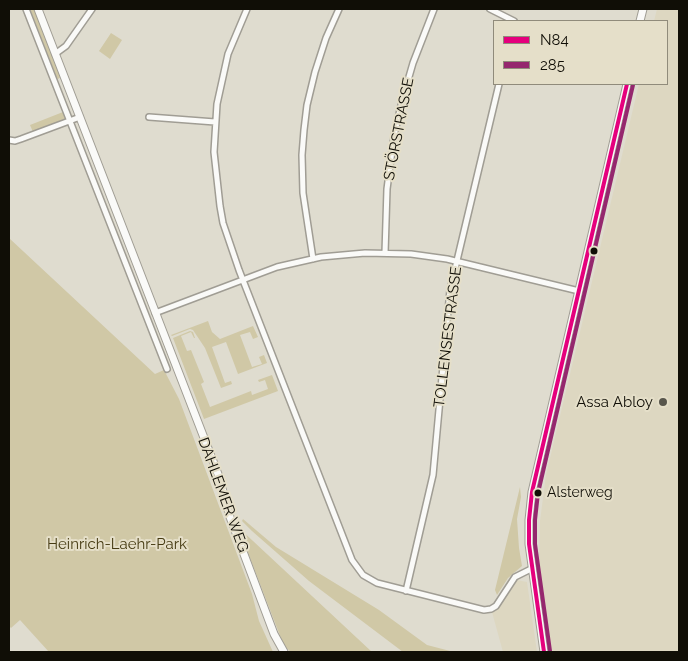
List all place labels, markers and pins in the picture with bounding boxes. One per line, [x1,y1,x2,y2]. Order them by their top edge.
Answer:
unlabelled marker [589,246,599,256]
place label: Assa Abloy [576,393,653,411]
marker: Assa Abloy [657,396,669,408]
place label: Alsterweg [547,485,613,501]
marker: Alsterweg [533,488,543,498]

